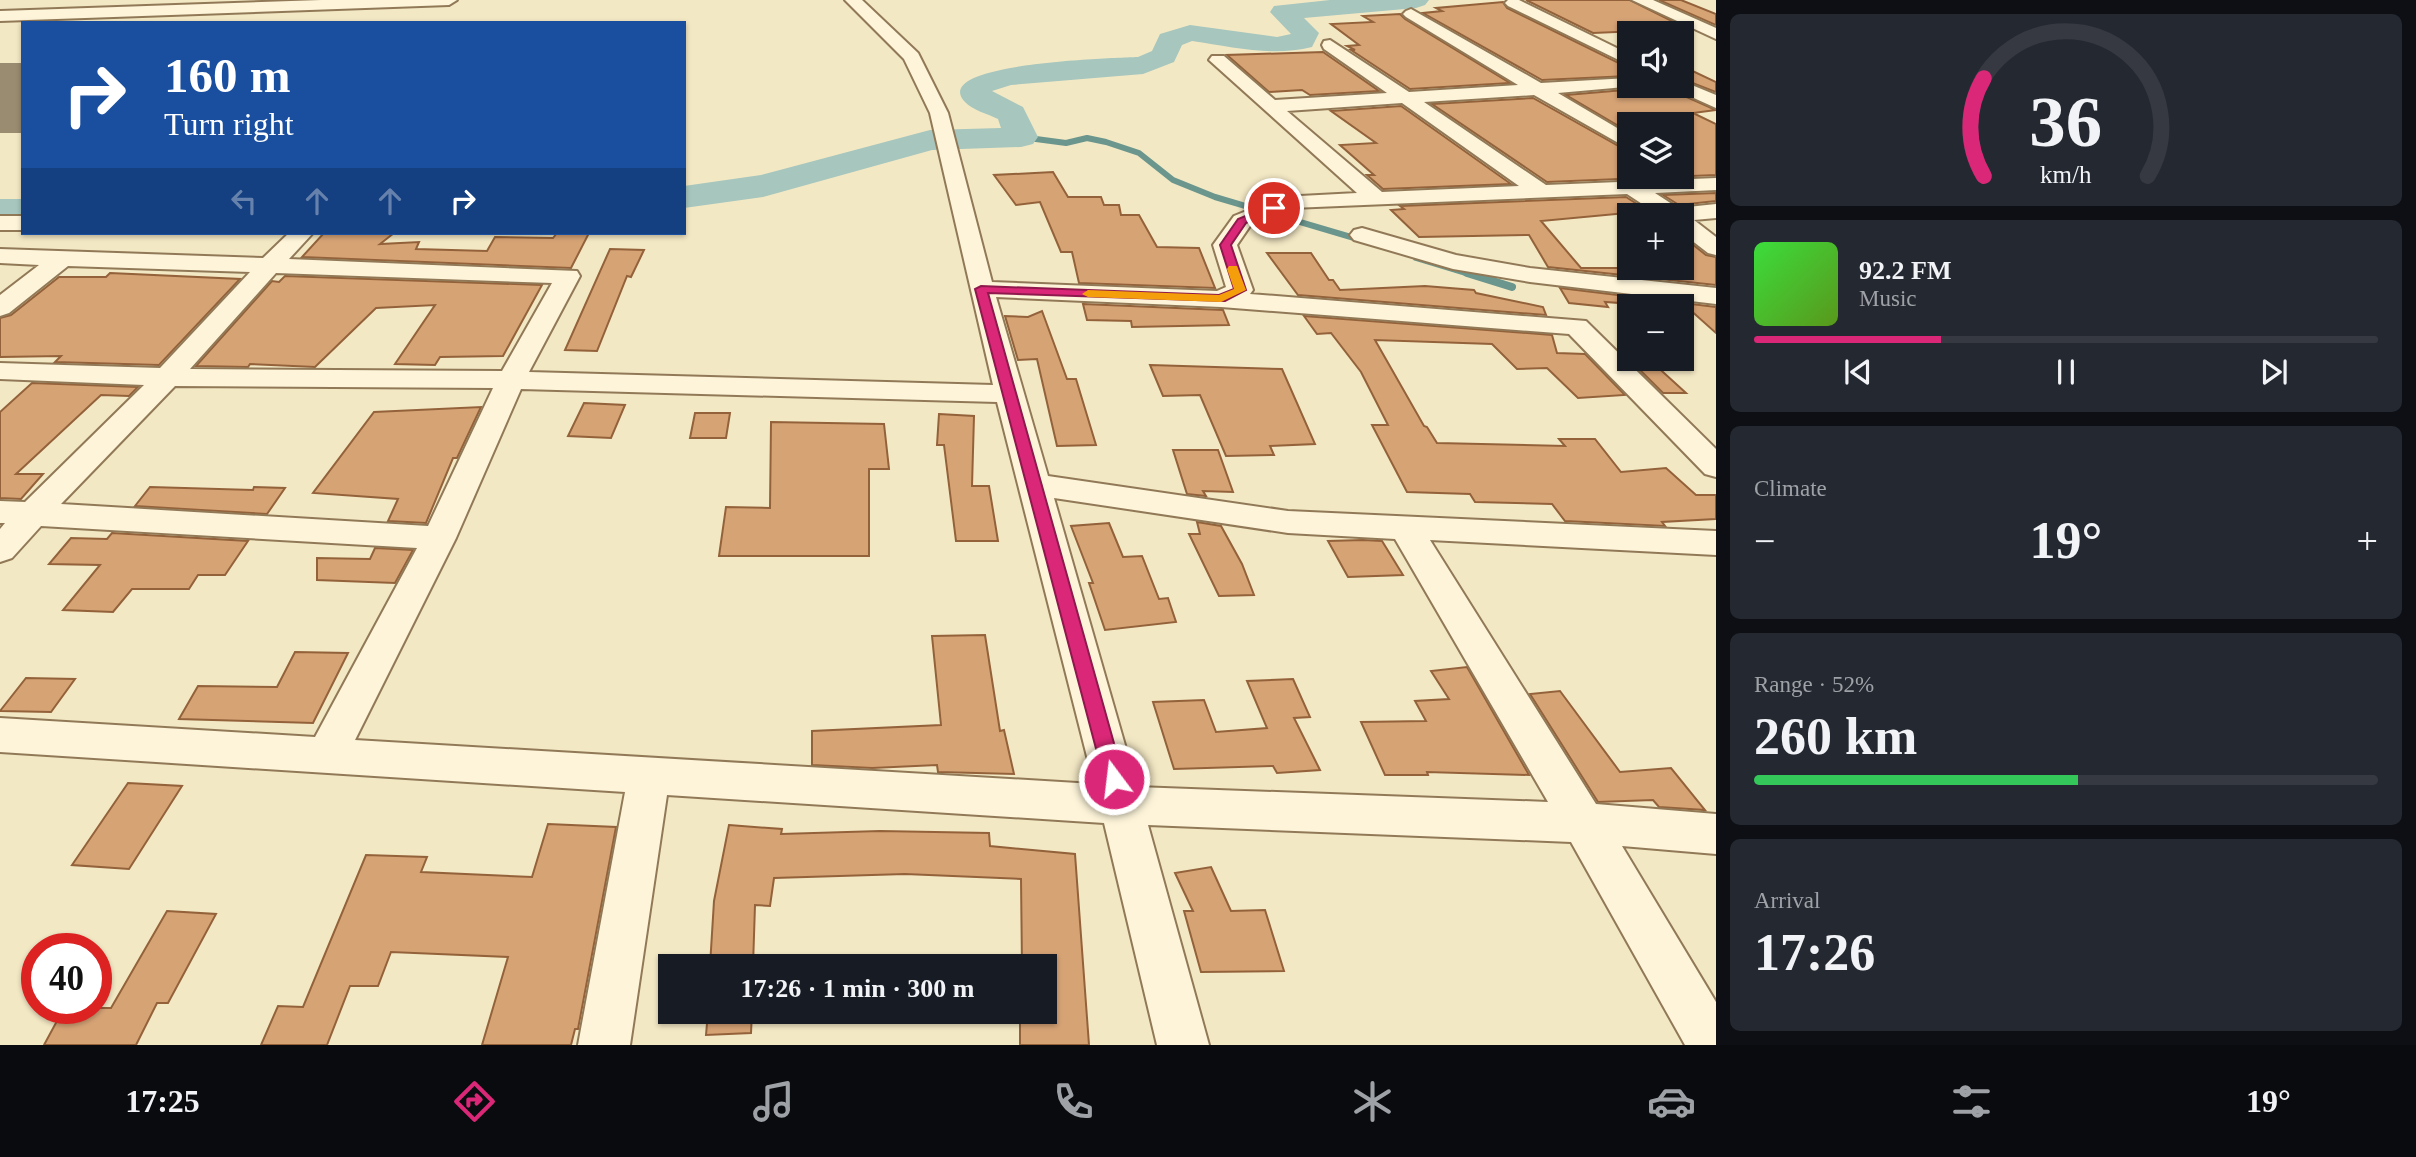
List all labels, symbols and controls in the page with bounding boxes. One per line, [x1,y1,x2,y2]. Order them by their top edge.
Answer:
map controls [1617,21,1694,371]
button: sound [1617,21,1694,98]
text: 160 m [164,48,291,103]
icon: right [49,49,140,140]
text: 36 [2030,81,2102,162]
text: Turn right [164,106,294,142]
button: layers [1617,112,1694,189]
text: km/h [2040,161,2092,188]
pin [1244,178,1304,238]
icon: left [225,182,263,220]
icon: ahead [298,182,336,220]
icon: ahead [371,182,409,220]
icon: right [444,182,482,220]
icon: arrive [1255,189,1293,227]
button: + [1617,203,1694,280]
text: 92.2 FM [1859,256,1951,285]
text: Music [1859,286,1917,311]
button: − [1617,294,1694,371]
icon: previous [1839,353,1877,391]
icon: pause [2047,353,2085,391]
icon: next [2255,353,2293,391]
text: Climate [1754,476,1827,501]
text: 19° [2030,512,2102,569]
text: − [1754,520,1775,562]
text: + [2357,520,2378,562]
text: Range · 52% [1754,672,1874,697]
text: 260 km [1754,708,1917,765]
position arrow [1077,742,1151,816]
text: Arrival [1754,888,1820,913]
text: 17:26 [1754,924,1875,981]
speed limit sign: 40 [21,933,112,1024]
text: 17:26 · 1 min · 300 m [741,974,975,1003]
icon: directions [450,1077,499,1126]
icon: music [749,1077,798,1126]
icon: phone [1049,1077,1098,1126]
icon: climate [1348,1077,1397,1126]
icon: car [1647,1077,1696,1126]
icon: filters [1947,1077,1996,1126]
text: 17:25 [125,1083,200,1119]
text: 19° [2246,1083,2291,1119]

